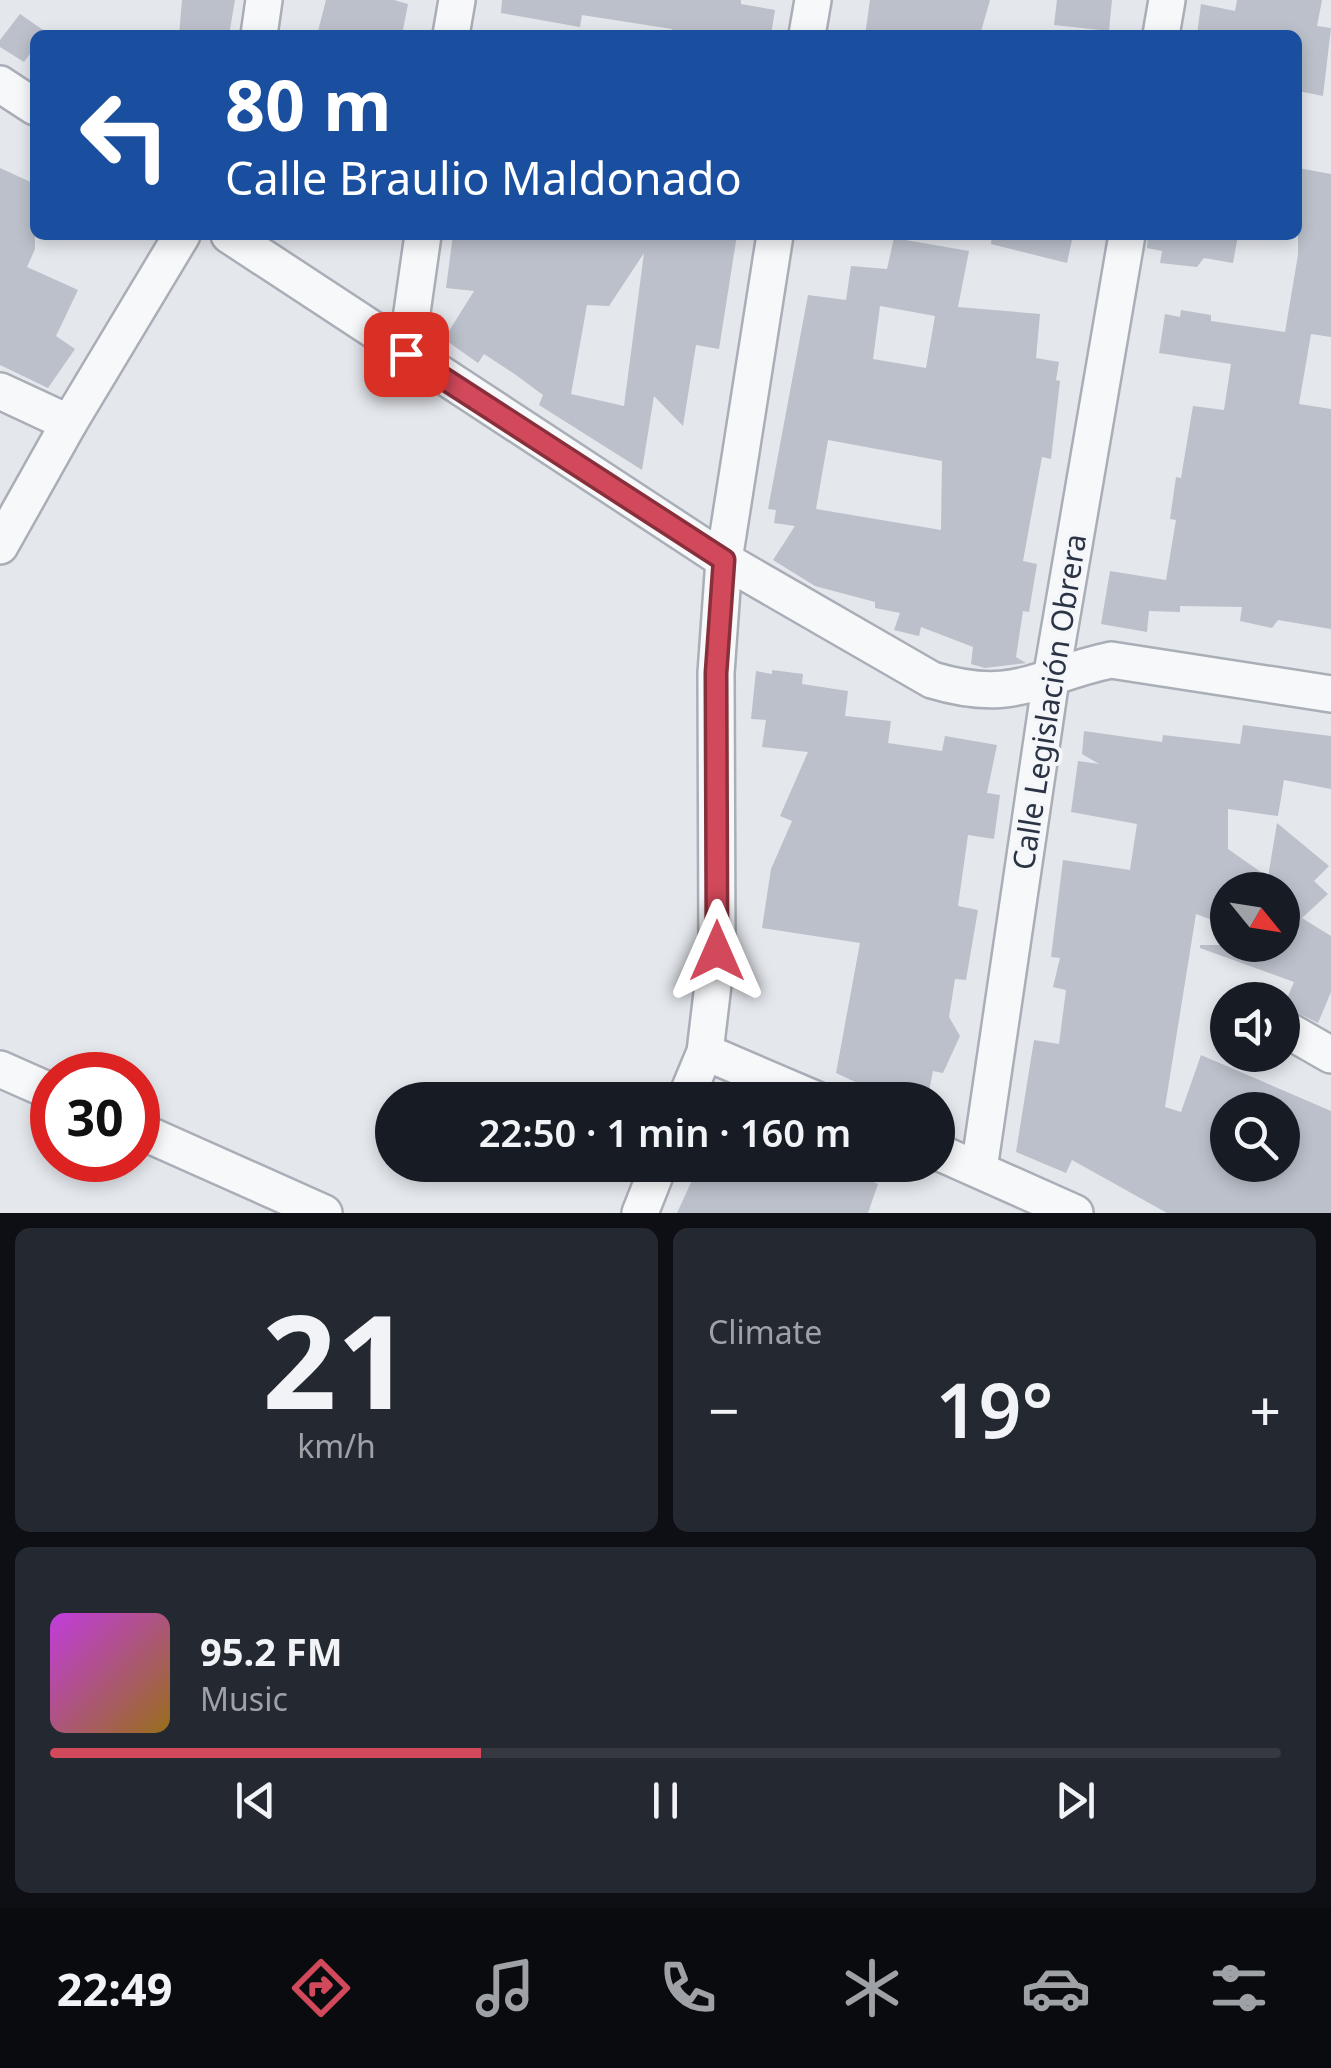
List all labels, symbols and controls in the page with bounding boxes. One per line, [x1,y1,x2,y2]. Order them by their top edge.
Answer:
text: 80 m [225,56,392,152]
icon: left [60,70,190,200]
text: Calle Braulio Maldonado [225,147,742,208]
pin [364,312,449,397]
icon: arrive [379,327,434,382]
street label: Calle Legislación Obrera [1002,531,1095,873]
north arrow [1210,872,1300,962]
map controls [1210,872,1300,1182]
position arrow [665,899,769,1003]
button: sound [1210,982,1300,1072]
speed limit sign: 30 [30,1052,160,1182]
button: search [1210,1092,1300,1182]
text: 22:50 · 1 min · 160 m [479,1106,851,1158]
text: 21 [262,1270,411,1447]
text: Climate [708,1310,822,1353]
text: 19° [936,1358,1053,1460]
text: − [708,1372,739,1447]
text: + [1250,1372,1281,1447]
text: km/h [297,1424,376,1467]
text: 95.2 FM [200,1625,342,1677]
text: Music [200,1677,288,1720]
icon: previous [228,1773,283,1828]
icon: pause [638,1773,693,1828]
icon: next [1048,1773,1103,1828]
icon: directions [286,1953,356,2023]
icon: music [470,1953,540,2023]
icon: phone [653,1953,723,2023]
icon: climate [837,1953,907,2023]
icon: car [1021,1953,1091,2023]
icon: filters [1204,1953,1274,2023]
text: 22:49 [57,1958,172,2019]

